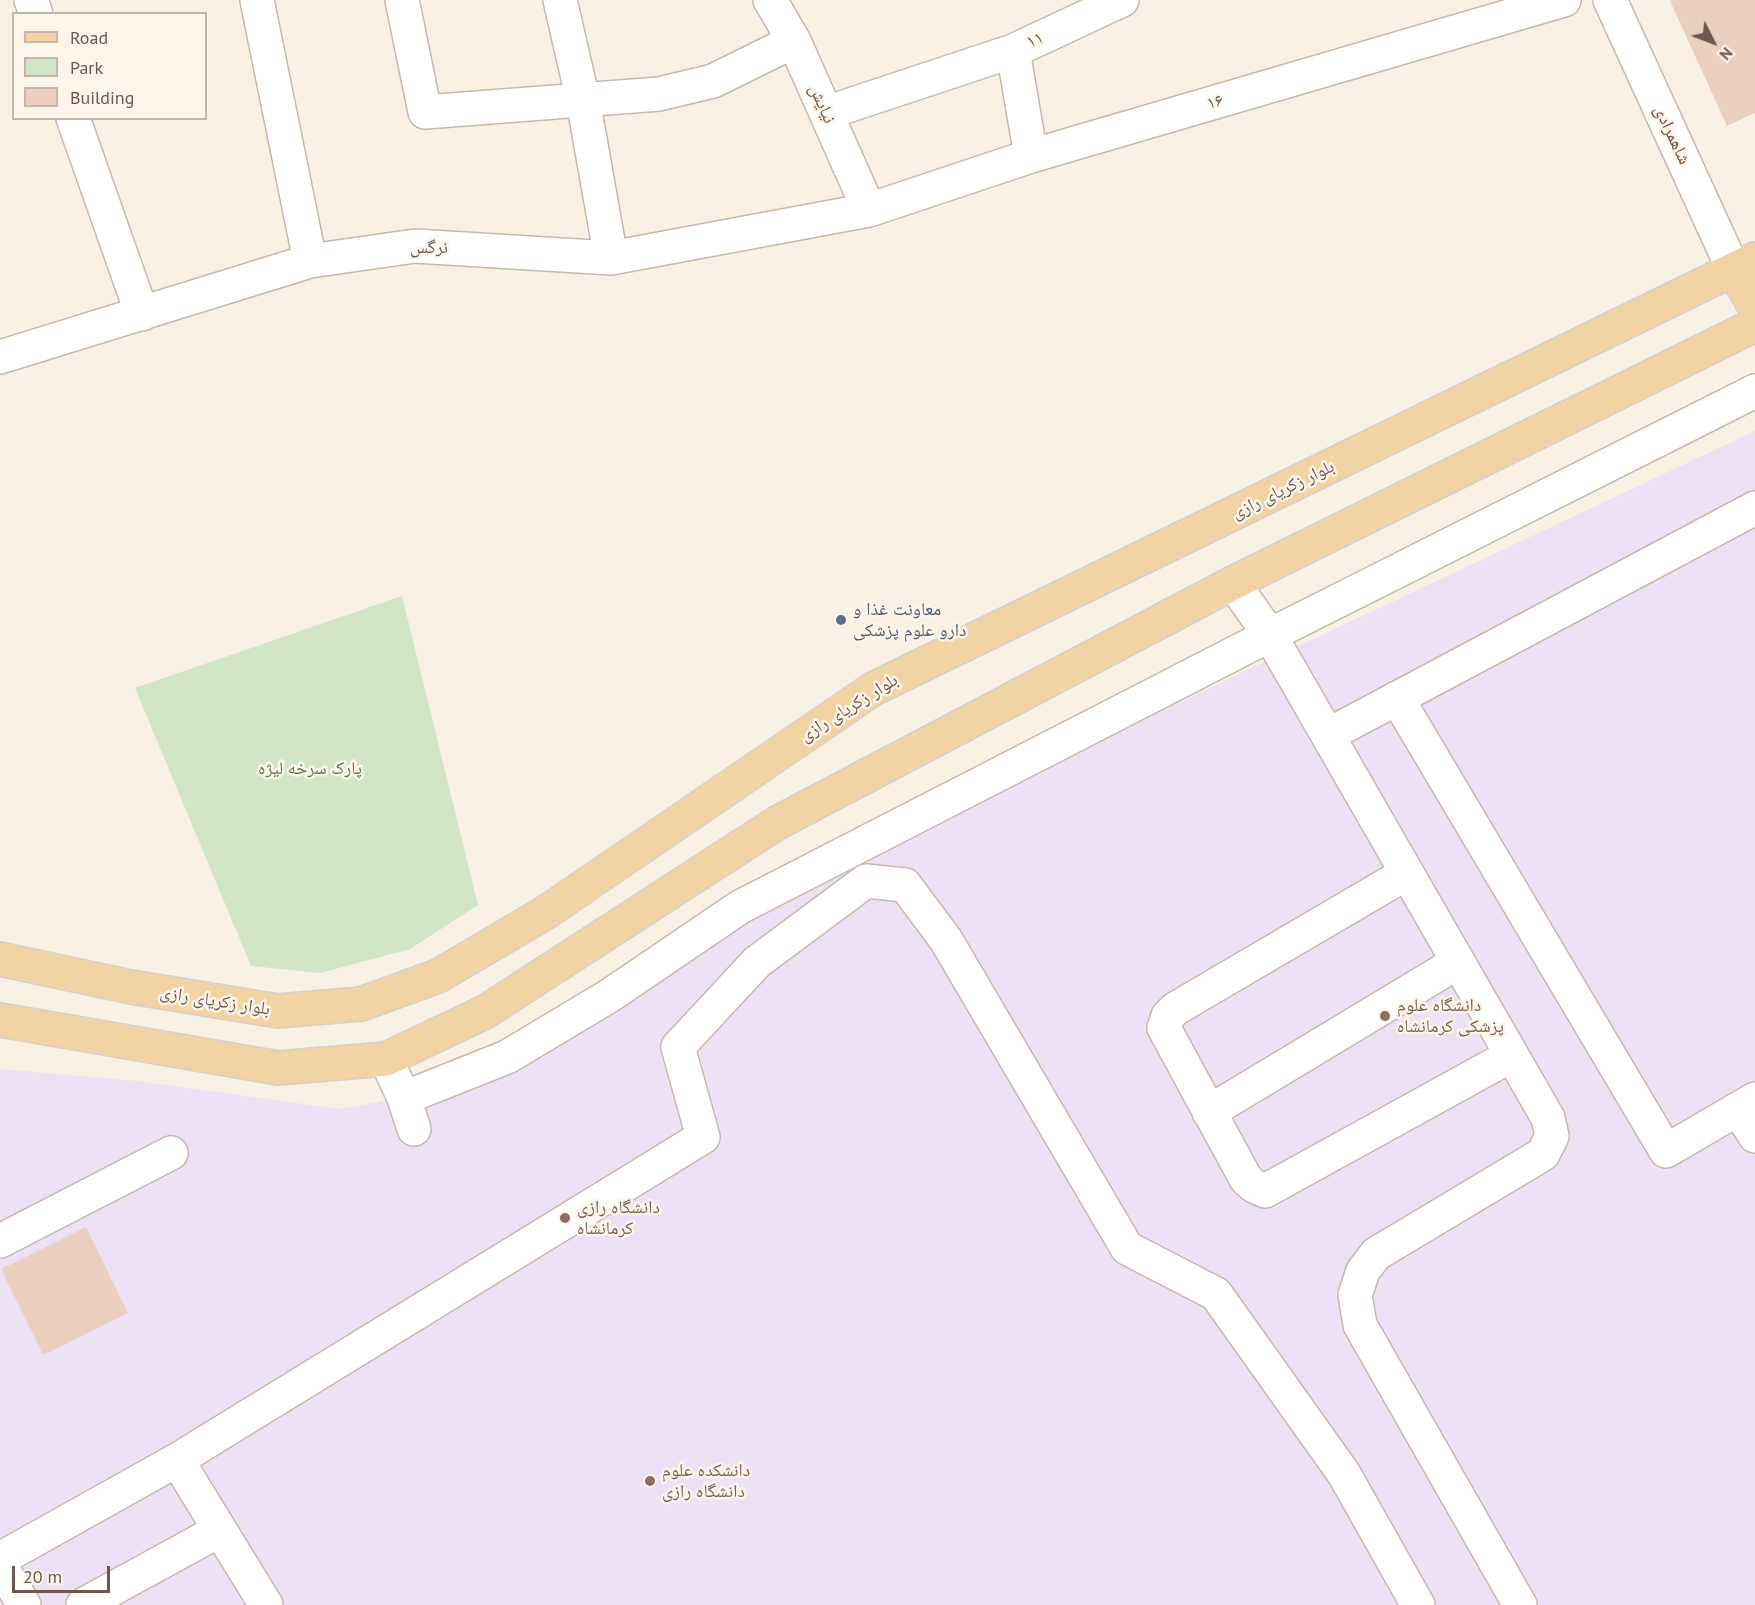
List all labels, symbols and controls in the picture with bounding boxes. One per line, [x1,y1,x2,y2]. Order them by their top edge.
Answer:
legend [12,12,207,120]
north arrow [1683,12,1743,72]
text: Road [70,26,108,49]
street label: ۱۱ [1023,27,1047,53]
text: N [1715,43,1737,65]
text: Park [70,56,103,79]
street label: نیایش [804,81,840,127]
text: Building [70,86,134,109]
street label: ۱۶ [1204,89,1226,115]
street label: شاهمرادی [1649,102,1695,168]
street label: نرگس [410,237,448,259]
street label: بلوار زکریای رازی [1228,456,1338,524]
place label: معاونت غذا و دارو علوم پزشکی [853,599,966,642]
marker: معاونت غذا و دارو علوم پزشکی [834,613,848,627]
street label: بلوار زکریای رازی [796,669,902,747]
park label: پارک سرخه لیژه [258,758,362,780]
street label: بلوار زکریای رازی [158,982,272,1020]
place label: دانشگاه علوم پزشکی کرمانشاه [1397,995,1504,1038]
marker: دانشگاه علوم پزشکی کرمانشاه [1378,1009,1392,1023]
place label: دانشگاه رازی کرمانشاه [577,1197,660,1240]
marker: دانشگاه رازی کرمانشاه [558,1211,572,1225]
place label: دانشکده علوم دانشگاه رازی [662,1460,750,1502]
marker: دانشکده علوم دانشگاه رازی [643,1474,657,1488]
scale bar [15,1554,112,1592]
text: 20 m [23,1565,62,1588]

